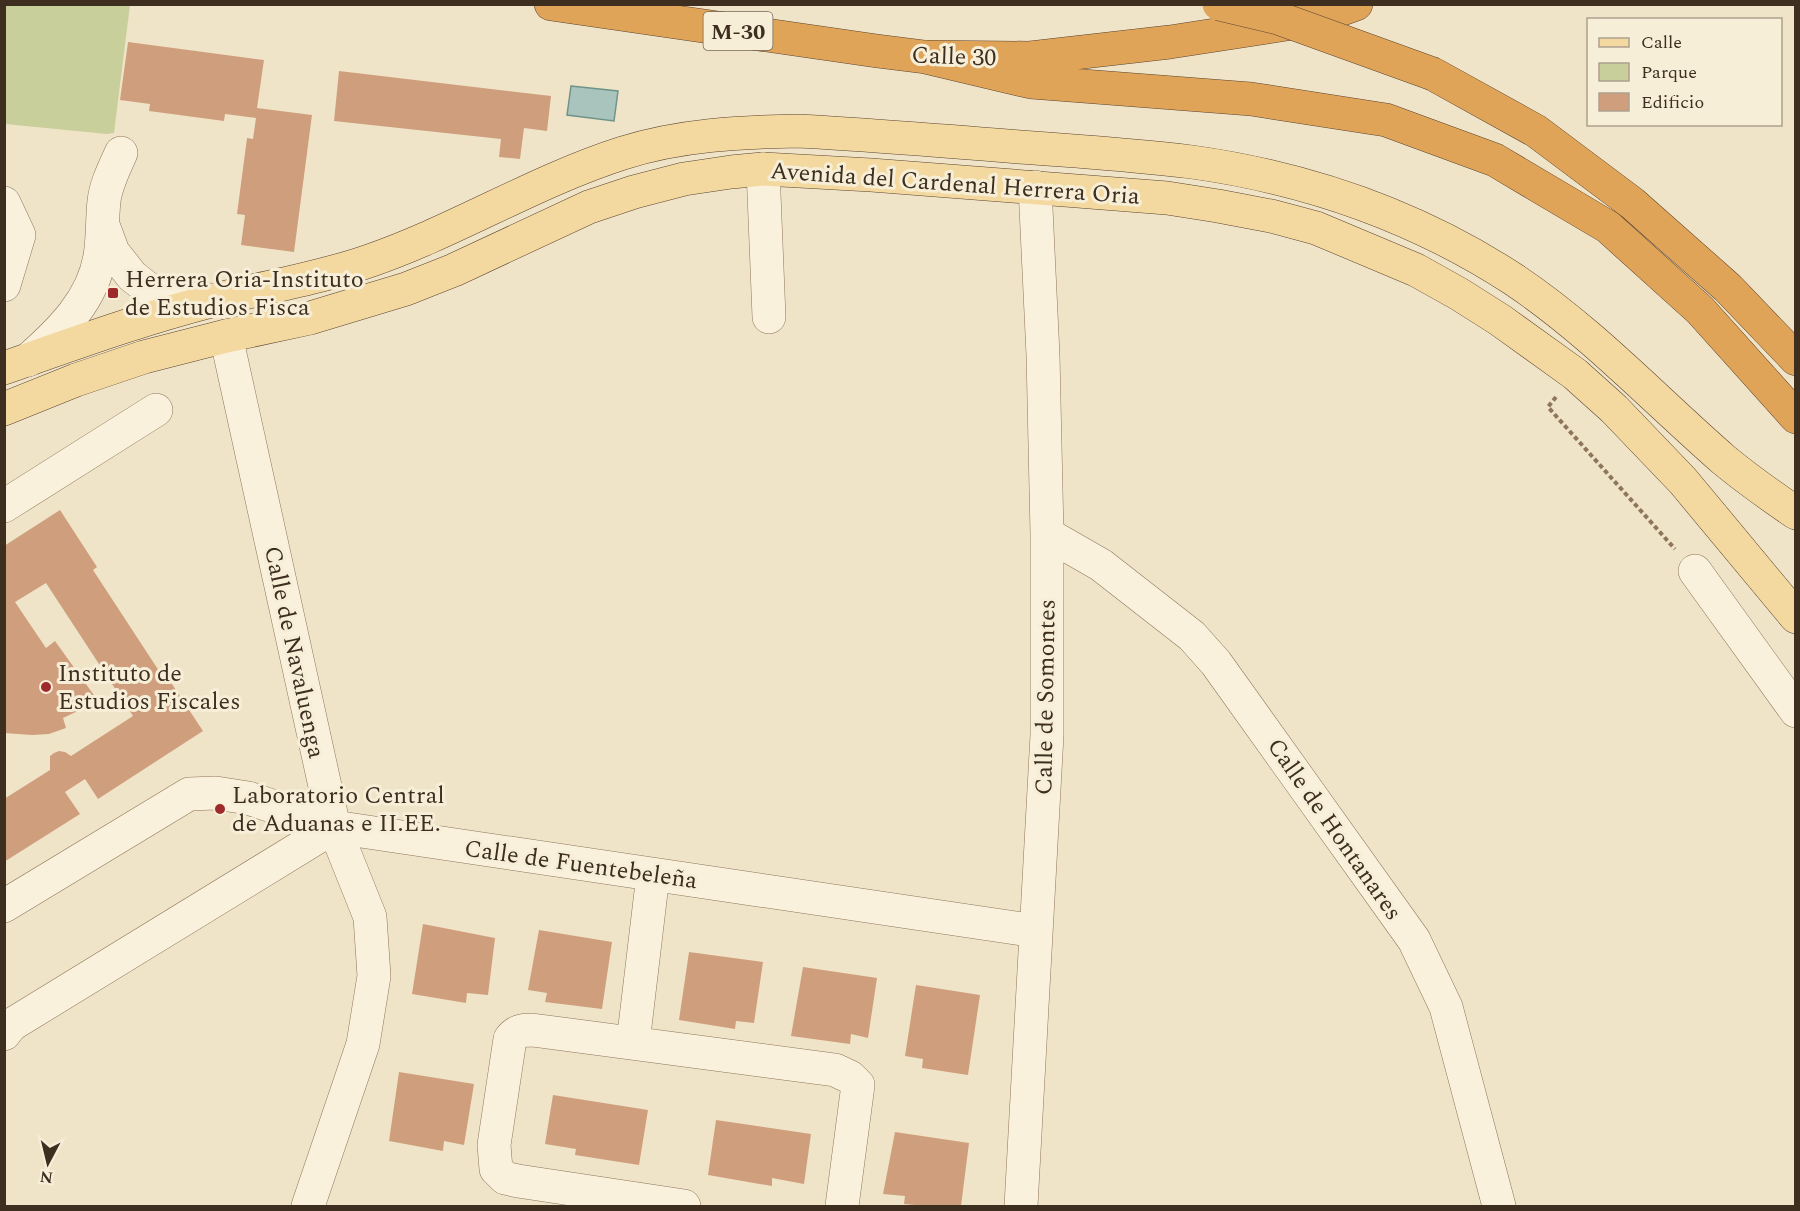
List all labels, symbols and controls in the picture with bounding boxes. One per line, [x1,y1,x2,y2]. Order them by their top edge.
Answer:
road number: M-30 [704,12,772,50]
legend [1587,18,1782,126]
text: Calle [1641,29,1682,56]
street label: Calle 30 [911,38,997,76]
text: Parque [1641,59,1697,86]
text: Edificio [1641,89,1704,116]
street label: Avenida del Cardenal Herrera Oria [769,153,1141,215]
place label: Herrera Oria-Instituto de Estudios Fisca [125,262,364,326]
marker: Herrera Oria-Instituto de Estudios Fisca [106,286,120,300]
street label: Calle de Navaluenga [254,543,334,762]
street label: Calle de Somontes [1026,599,1066,795]
place label: Instituto de Estudios Fiscales [58,656,241,720]
marker: Instituto de Estudios Fiscales [39,680,53,694]
street label: Calle de Hontanares [1258,731,1411,928]
place label: Laboratorio Central de Aduanas e II.EE. [232,778,444,842]
marker: Laboratorio Central de Aduanas e II.EE. [213,802,227,816]
street label: Calle de Fuentebeleña [462,831,700,899]
north arrow [18,1133,78,1193]
text: N [38,1164,54,1190]

